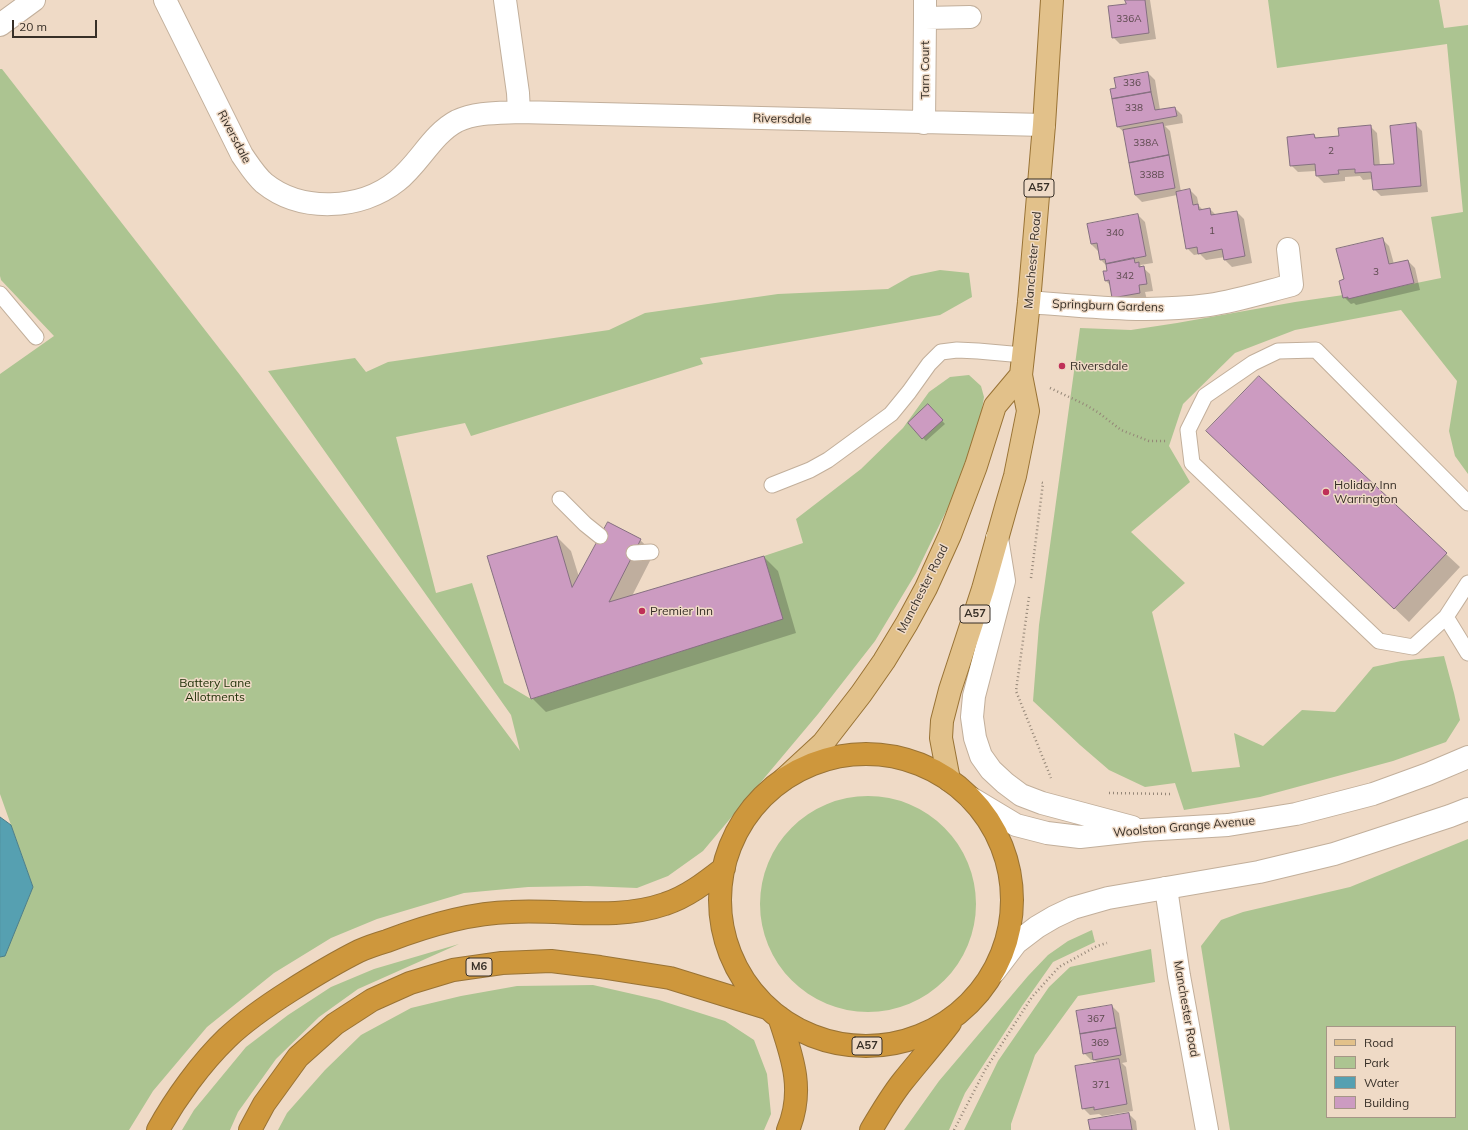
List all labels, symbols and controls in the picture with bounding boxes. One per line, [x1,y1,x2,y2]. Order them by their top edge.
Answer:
scale bar [14,12,99,38]
house number: 336A [1116,13,1142,25]
text: 20 m [19,19,47,34]
street label: Tarn Court [918,41,932,99]
house number: 336 [1123,77,1141,89]
house number: 338 [1125,102,1143,114]
street label: Riversdale [214,108,254,166]
street label: Riversdale [753,111,811,127]
house number: 338A [1133,137,1159,149]
house number: 2 [1328,145,1334,157]
house number: 338B [1140,169,1164,181]
road number: A57 [1024,179,1054,197]
street label: Manchester Road [1022,211,1044,309]
house number: 1 [1209,225,1215,237]
house number: 340 [1106,227,1124,239]
house number: 3 [1373,266,1379,278]
house number: 342 [1116,270,1134,282]
street label: Springburn Gardens [1052,297,1164,315]
place label: Riversdale [1070,359,1128,373]
marker: Riversdale [1057,361,1067,371]
place label: Holiday Inn Warrington [1334,478,1398,506]
marker: Holiday Inn Warrington [1321,487,1331,497]
street label: Manchester Road [894,542,952,636]
place label: Premier Inn [650,604,713,618]
road number: A57 [960,605,990,623]
marker: Premier Inn [637,606,647,616]
park label: Battery Lane Allotments [179,676,251,704]
street label: Woolston Grange Avenue [1113,814,1255,840]
road number: M6 [466,958,492,976]
street label: Manchester Road [1170,960,1202,1058]
house number: 367 [1087,1013,1105,1025]
legend [1326,1026,1456,1118]
text: Road [1364,1035,1393,1050]
road number: A57 [852,1037,882,1055]
house number: 369 [1091,1037,1109,1049]
text: Park [1364,1055,1389,1070]
text: Water [1364,1075,1399,1090]
house number: 371 [1092,1079,1110,1091]
text: Building [1364,1095,1409,1110]

